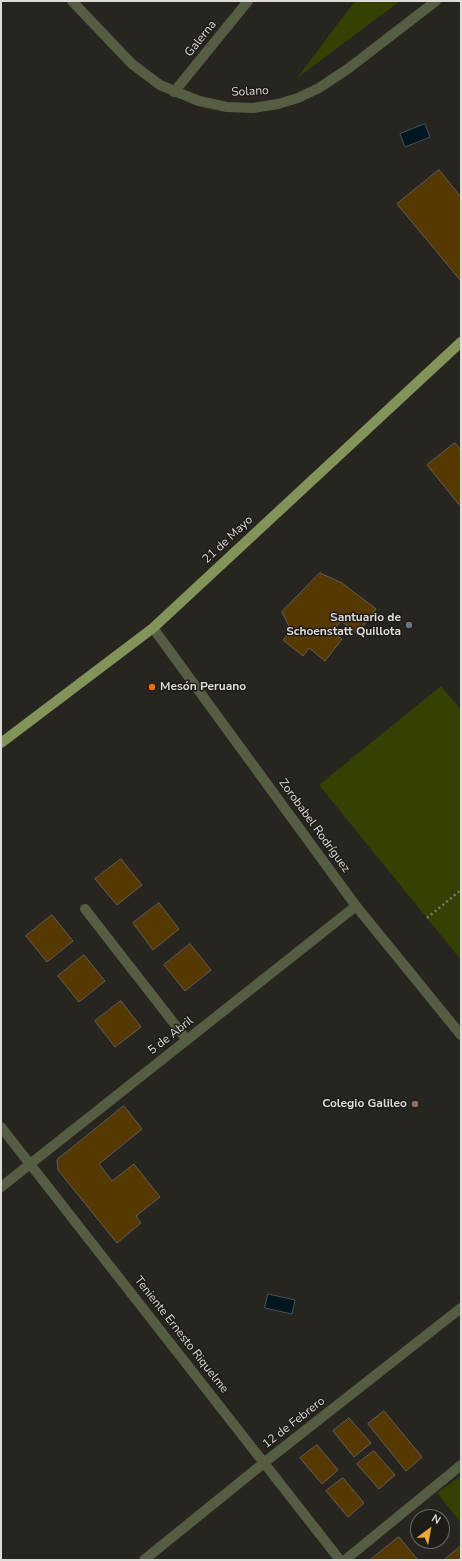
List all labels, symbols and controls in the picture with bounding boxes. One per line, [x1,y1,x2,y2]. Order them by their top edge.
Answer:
street label: Galerna [182,18,220,60]
street label: Solano [231,84,269,100]
street label: 21 de Mayo [200,513,256,567]
place label: Santuario de Schoenstatt Quillota [286,611,401,639]
marker: Santuario de Schoenstatt Quillota [404,620,414,630]
place label: Mesón Peruano [160,680,246,694]
marker: Mesón Peruano [147,682,157,692]
street label: Zorobabel Rodríguez [275,776,353,876]
street label: 5 de Abril [146,1014,196,1058]
place label: Colegio Galileo [322,1097,407,1111]
marker: Colegio Galileo [410,1099,420,1109]
street label: Teniente Ernesto Riquelme [131,1274,231,1396]
street label: 12 de Febrero [260,1394,328,1452]
north arrow [410,1509,450,1549]
text: N [429,1511,444,1528]

